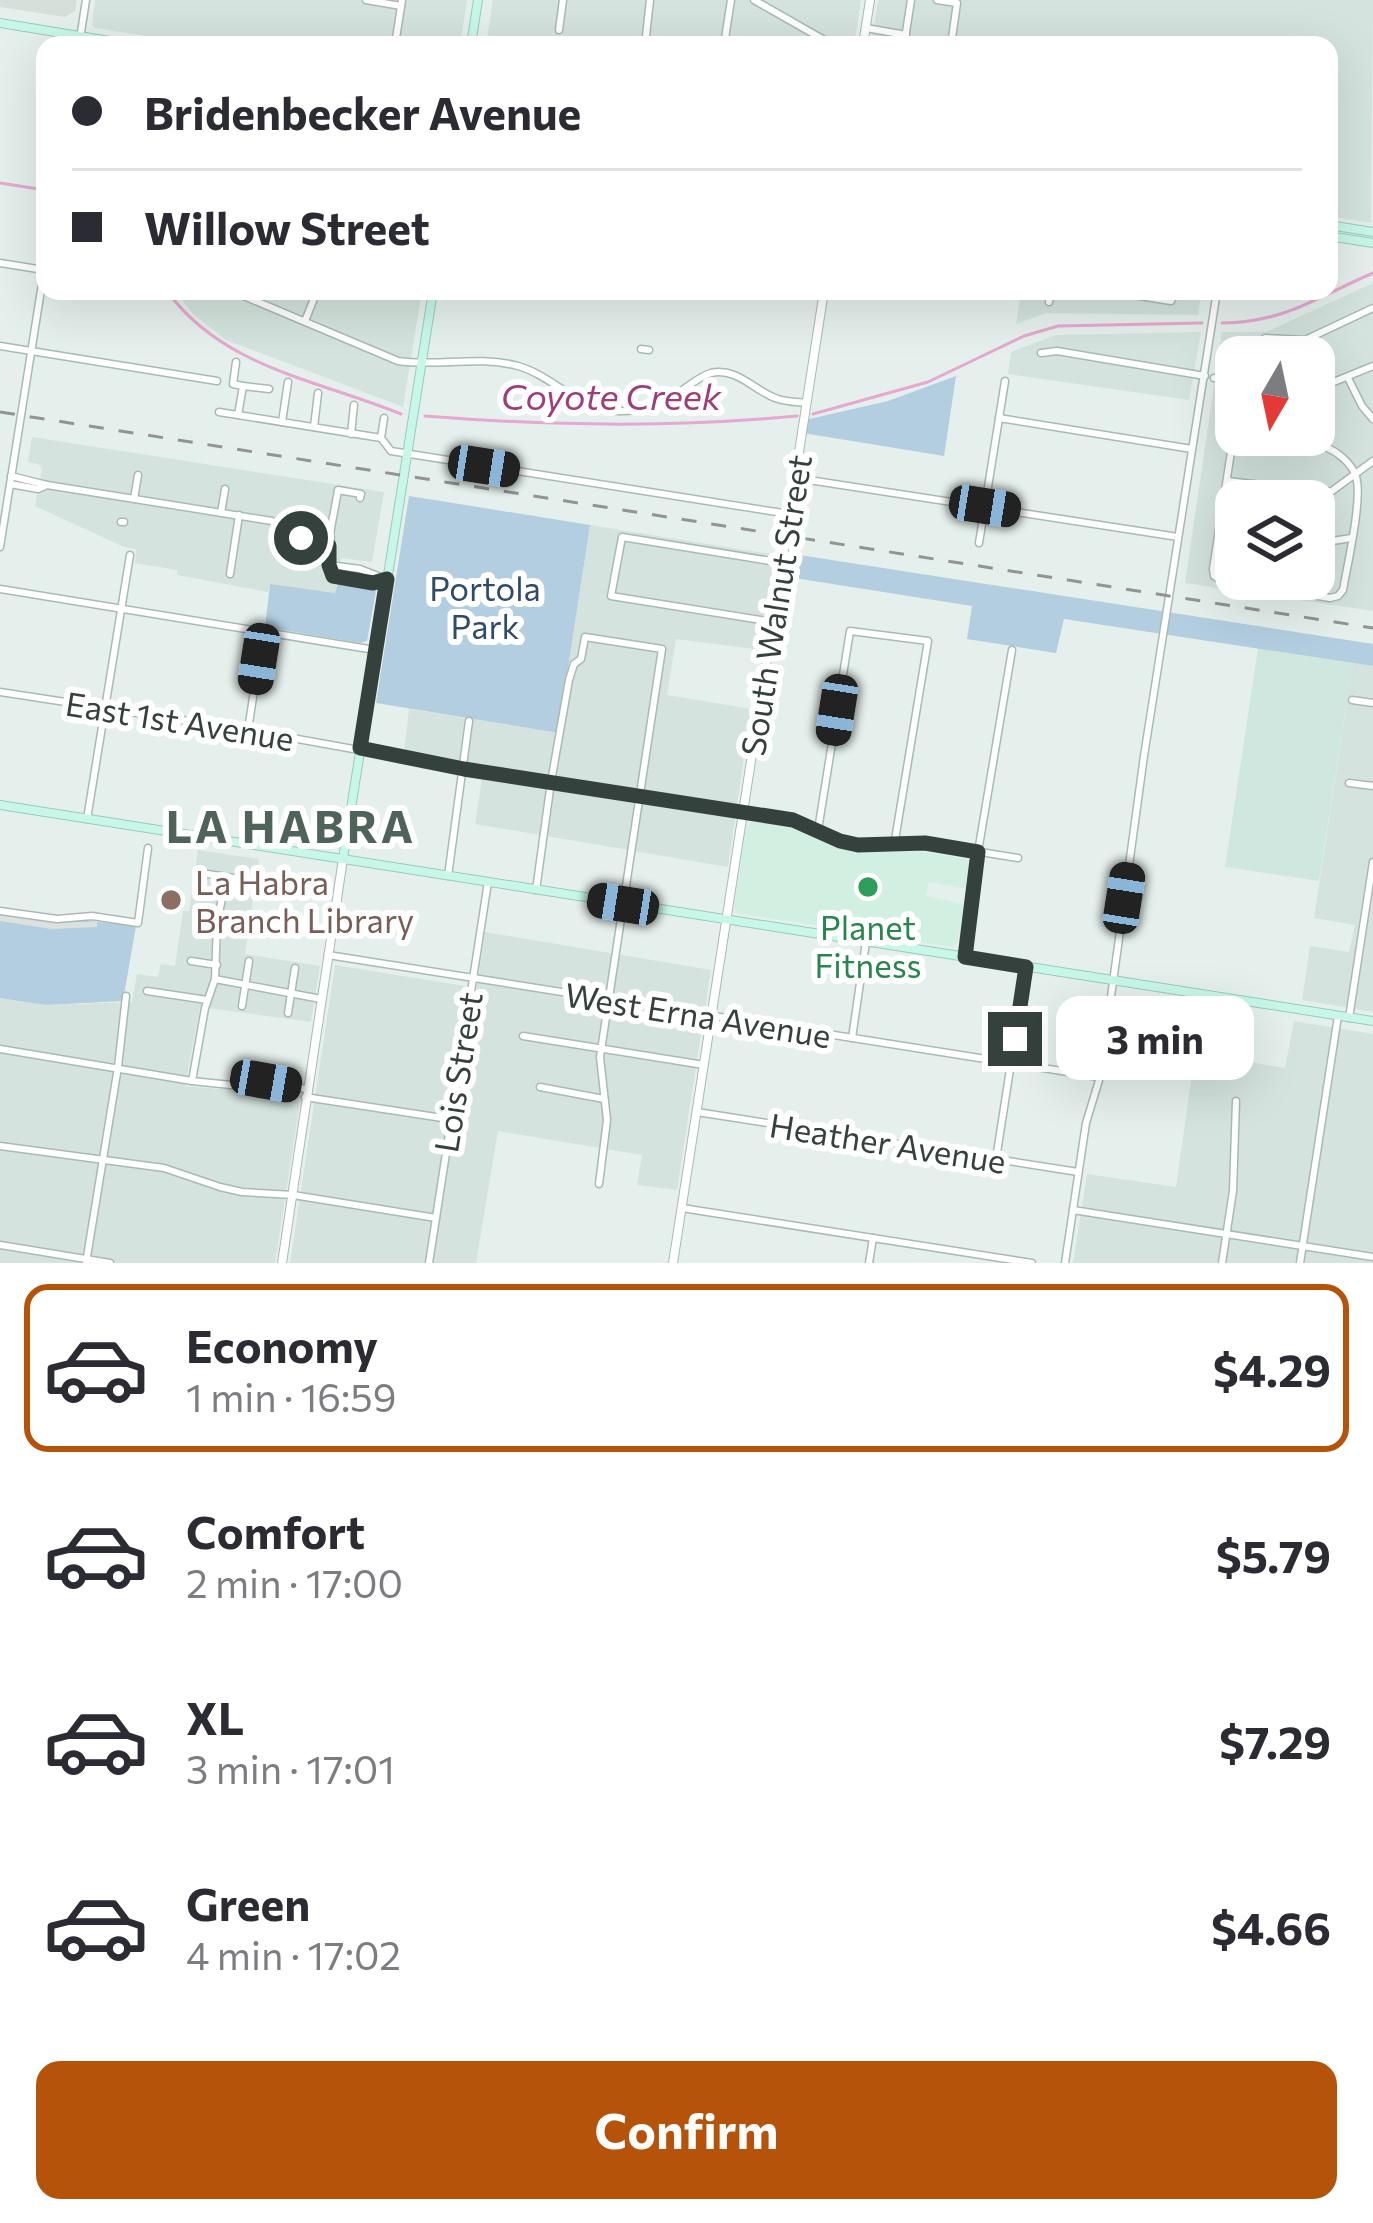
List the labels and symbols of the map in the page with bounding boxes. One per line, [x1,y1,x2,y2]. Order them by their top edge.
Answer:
north arrow [1215,336,1335,456]
water label: Coyote Creek [501,373,723,417]
car [446,443,522,489]
street label: South Walnut Street [731,452,819,758]
car [947,483,1023,529]
route start [274,511,328,565]
park label: Portola Park [429,567,541,646]
car [236,621,282,697]
car [814,672,860,748]
street label: East 1st Avenue [63,682,297,758]
district label: LA HABRA [166,797,416,852]
car [1101,860,1147,936]
place label: La Habra Branch Library [195,861,414,940]
marker: Planet Fitness [855,874,881,900]
car [585,881,661,927]
marker: La Habra Branch Library [158,887,184,913]
place label: Planet Fitness [814,906,922,985]
street label: West Erna Avenue [562,973,834,1055]
street label: Lois Street [424,989,490,1155]
callout: 3 min [1057,997,1255,1081]
route end [988,1012,1042,1066]
car [227,1057,305,1105]
street label: Heather Avenue [767,1103,1009,1181]

